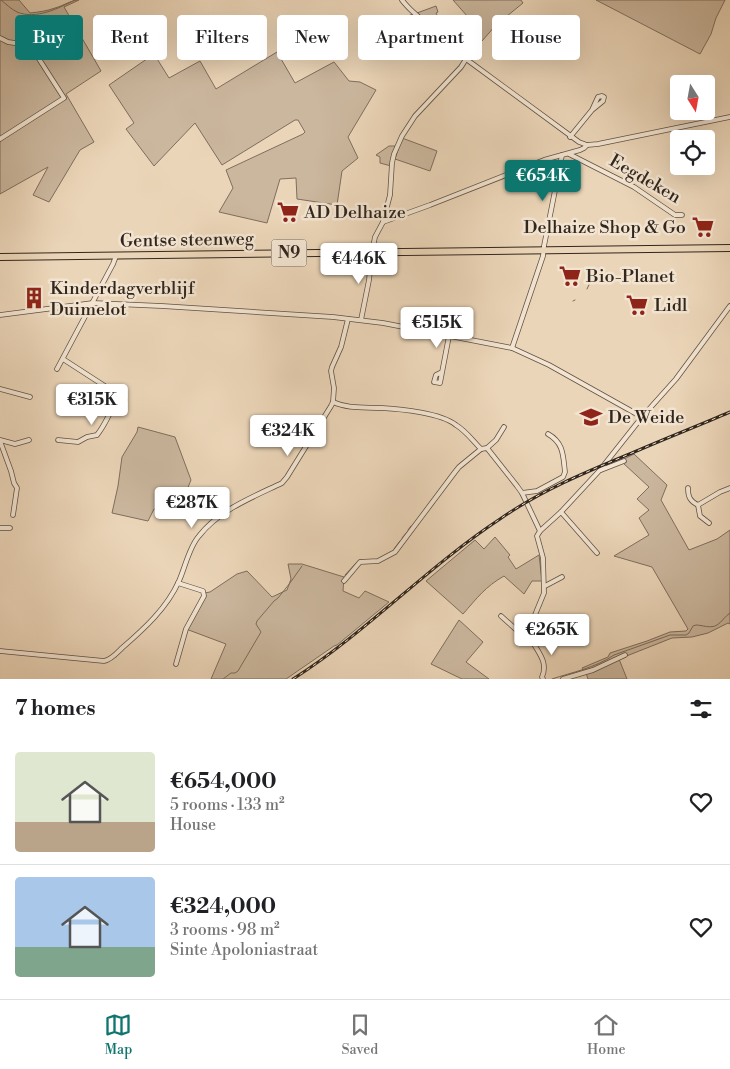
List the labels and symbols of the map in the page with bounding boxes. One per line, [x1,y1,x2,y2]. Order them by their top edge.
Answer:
north arrow [670,75,715,120]
street label: Eegdeken [605,149,685,209]
pin: €654K [508,160,578,202]
supermarket icon: AD Delhaize [275,199,301,225]
place label: AD Delhaize [303,201,406,224]
supermarket icon: Delhaize Shop & Go [690,214,716,240]
place label: Delhaize Shop & Go [524,216,686,239]
street label: Gentse steenweg [120,227,255,253]
road number: N9 [272,240,306,266]
pin: €446K [324,242,394,285]
supermarket icon: Bio-Planet [557,263,583,289]
place label: Bio-Planet [585,265,675,288]
place label: Kinderdagverblijf Duimelot [50,277,196,321]
building icon: Kinderdagverblijf Duimelot [21,285,47,311]
supermarket icon: Lidl [624,292,650,318]
place label: Lidl [654,294,688,317]
pin: €515K [402,306,472,349]
pin: €315K [57,384,127,426]
school or university icon: De Weide [578,404,604,430]
place label: De Weide [608,406,684,429]
pin: €324K [253,414,323,457]
pin: €287K [157,486,227,529]
pin: €265K [517,614,587,656]

